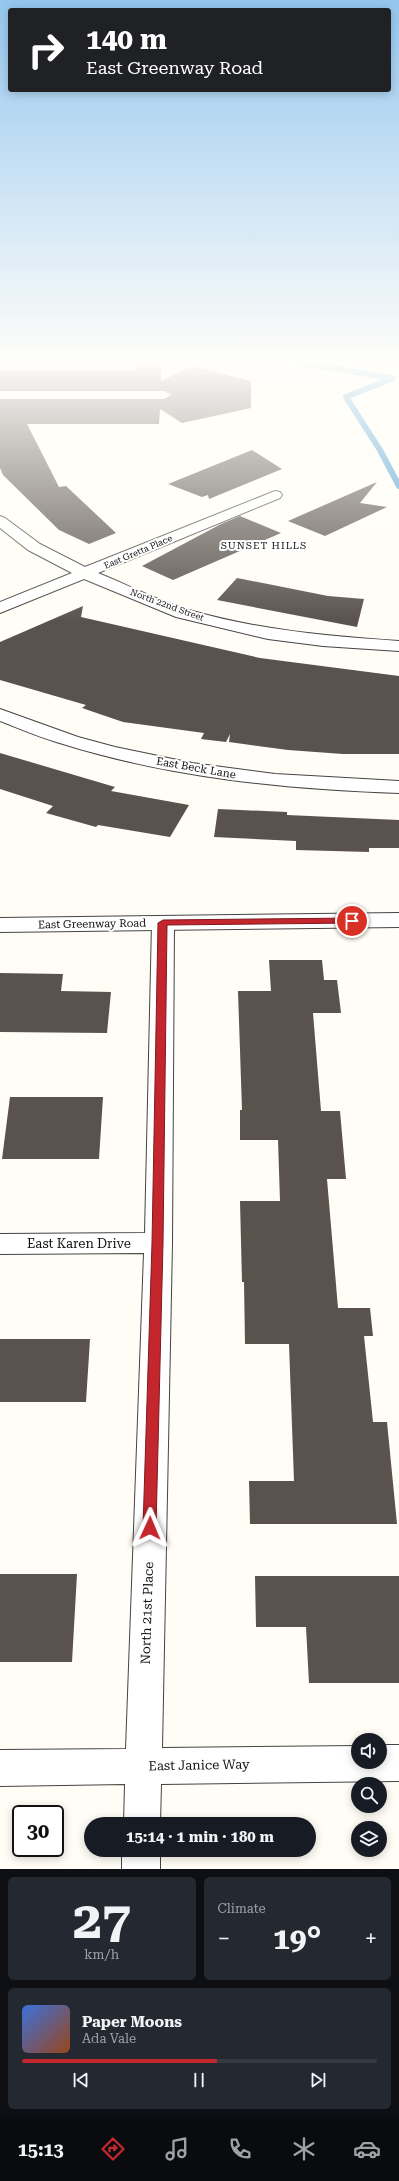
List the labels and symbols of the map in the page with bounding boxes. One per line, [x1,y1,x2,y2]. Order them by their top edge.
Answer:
street label: East Gretta Place [102,533,174,571]
district label: SUNSET HILLS [221,540,307,551]
street label: North 22nd Street [129,587,206,623]
street label: East Beck Lane [155,755,237,781]
pin [335,904,369,938]
street label: East Greenway Road [38,917,146,931]
street label: East Karen Drive [27,1236,131,1251]
position arrow [129,1507,171,1549]
street label: North 21st Place [138,1561,156,1665]
street label: East Janice Way [148,1757,250,1773]
speed limit sign: 30 [12,1805,64,1857]

